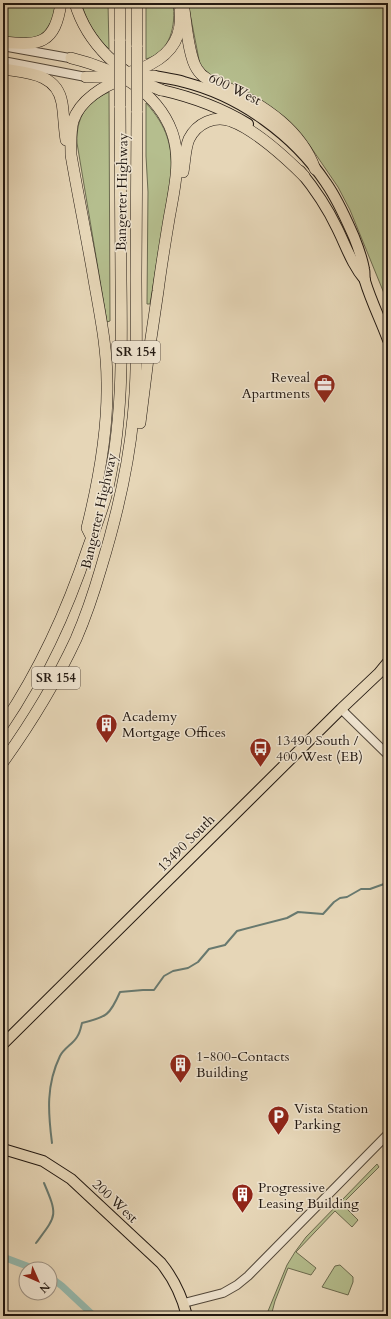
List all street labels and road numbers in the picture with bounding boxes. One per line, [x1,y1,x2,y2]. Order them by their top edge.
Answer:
street label: 600 West [206,68,265,110]
street label: Bangerter Highway [111,132,133,251]
road number: SR 154 [112,341,160,363]
street label: Bangerter Highway [76,451,122,571]
road number: SR 154 [32,667,80,689]
street label: 13490 South [153,810,219,876]
street label: 200 West [88,1175,142,1228]

